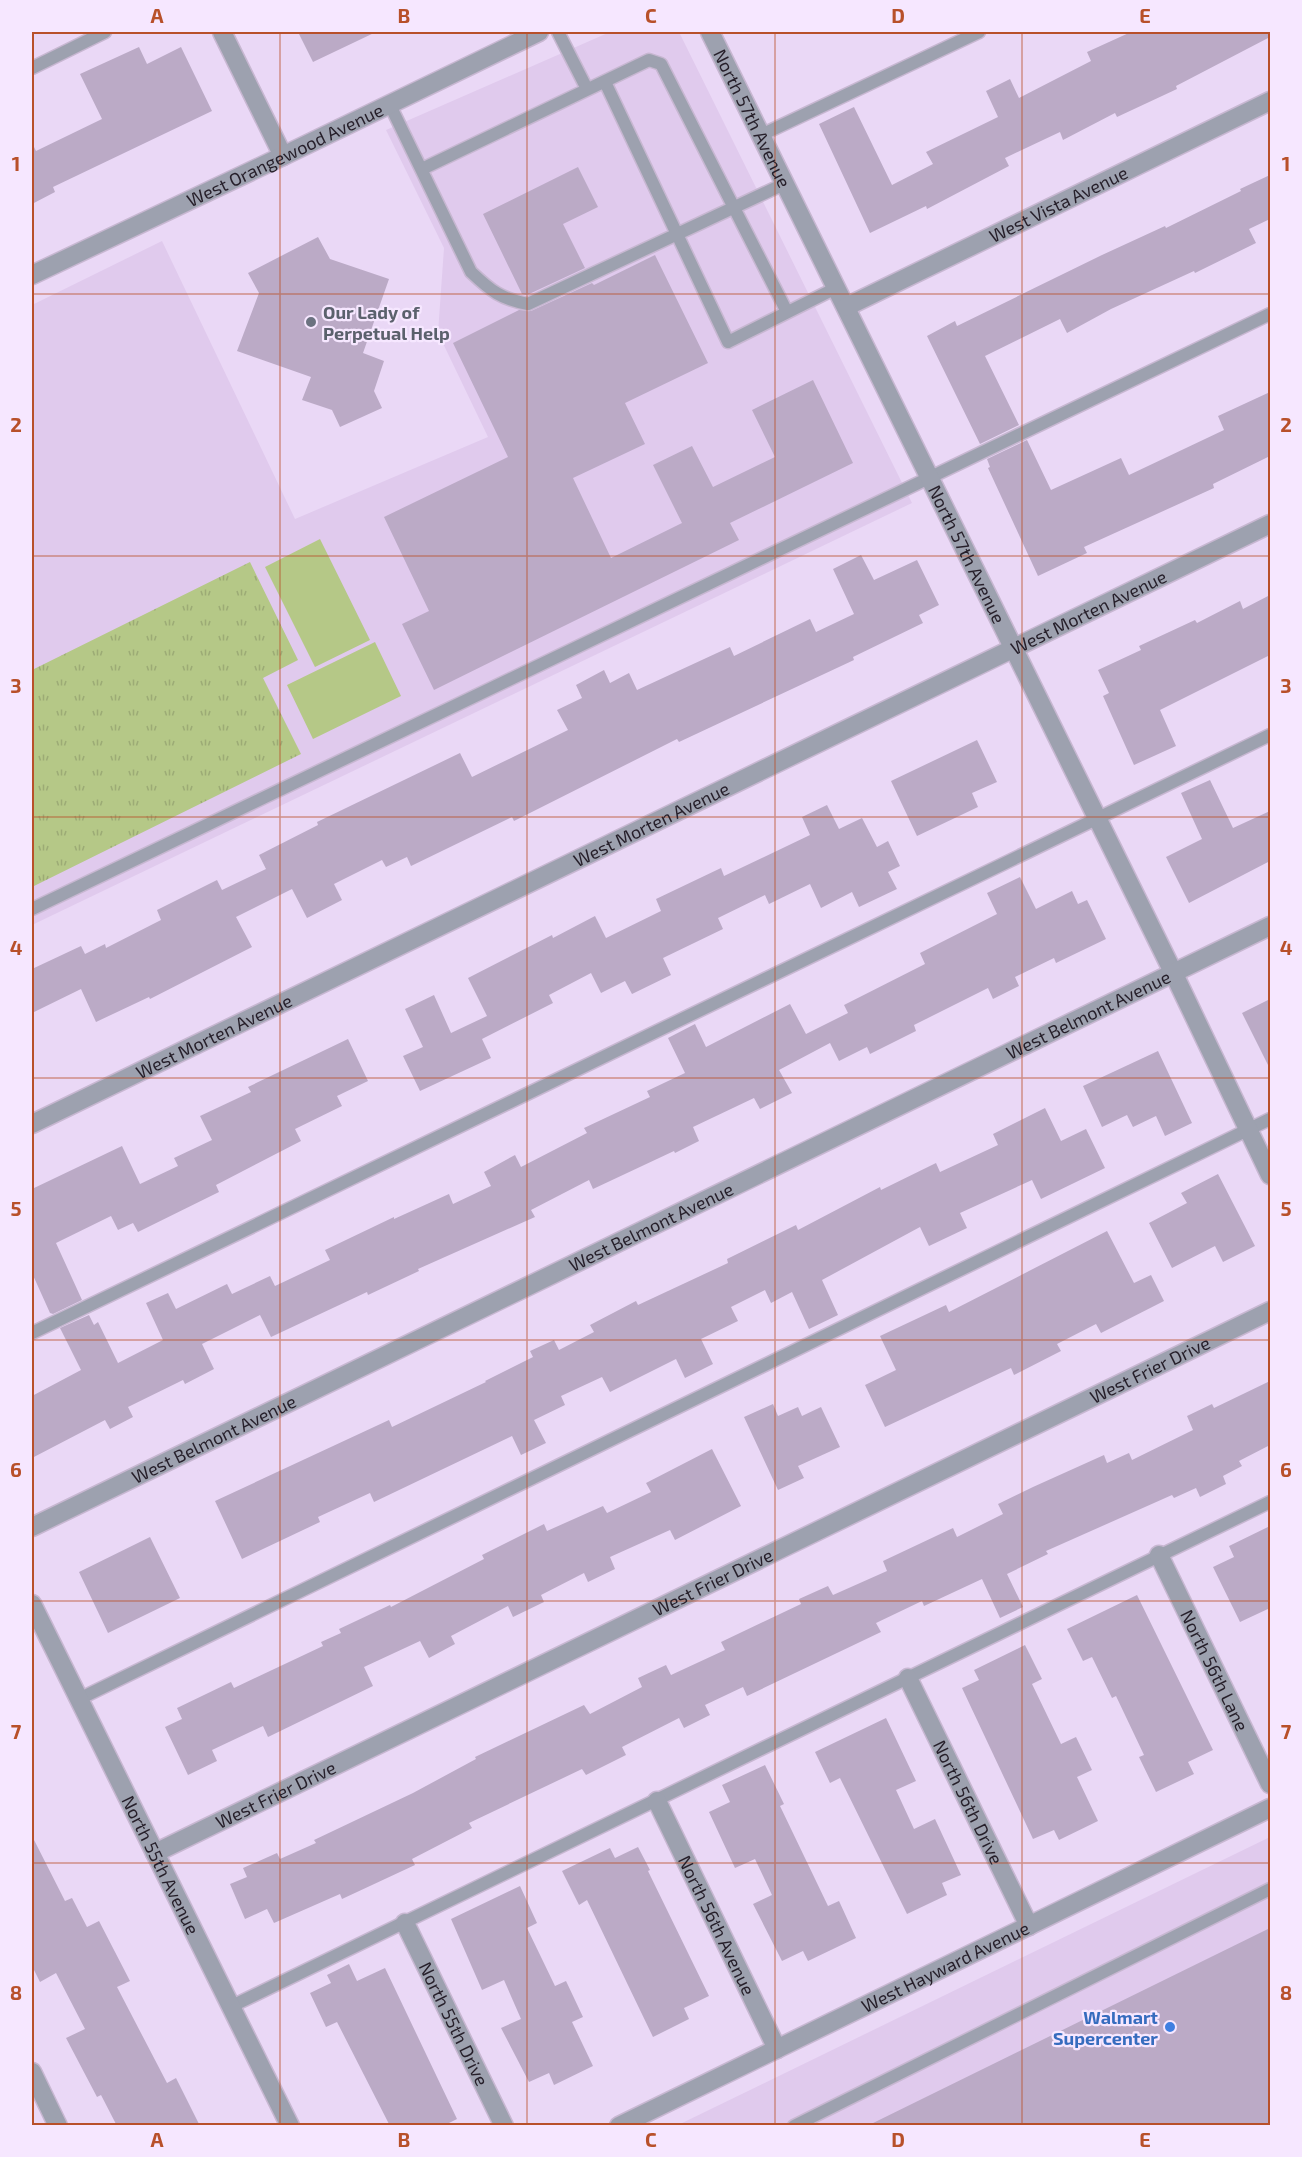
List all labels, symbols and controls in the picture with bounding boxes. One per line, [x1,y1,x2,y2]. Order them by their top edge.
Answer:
text: A [150,3,164,27]
text: B [398,3,410,27]
text: C [645,3,657,27]
text: D [891,3,905,27]
text: E [1139,3,1151,27]
street label: North 57th Avenue [709,45,796,191]
street label: West Orangewood Avenue [183,98,387,211]
text: 1 [12,151,20,175]
text: 1 [1282,151,1290,175]
street label: West Vista Avenue [985,161,1131,247]
place label: Our Lady of Perpetual Help [323,301,450,344]
marker: Our Lady of Perpetual Help [304,315,318,329]
text: 2 [10,412,22,436]
text: 2 [1280,412,1292,436]
street label: North 57th Avenue [924,481,1011,627]
street label: West Morten Avenue [1007,565,1170,659]
text: 3 [10,673,22,697]
text: 3 [1280,673,1292,697]
street label: West Morten Avenue [570,777,733,871]
text: 4 [10,935,23,959]
text: 4 [1280,935,1293,959]
street label: West Belmont Avenue [1002,965,1174,1063]
street label: West Morten Avenue [132,989,295,1083]
street label: West Belmont Avenue [565,1177,737,1276]
text: 5 [10,1196,22,1220]
text: 5 [1280,1196,1292,1220]
street label: West Frier Drive [1086,1331,1213,1408]
street label: West Belmont Avenue [128,1390,299,1488]
text: 6 [10,1457,22,1481]
text: 6 [1280,1457,1292,1481]
street label: West Frier Drive [649,1543,776,1620]
street label: North 56th Lane [1176,1606,1254,1734]
text: 7 [11,1719,22,1743]
text: 7 [1281,1719,1292,1743]
street label: North 56th Drive [929,1736,1008,1868]
street label: West Frier Drive [212,1756,339,1833]
street label: North 55th Avenue [117,1792,204,1938]
street label: North 56th Avenue [674,1852,760,1999]
street label: West Hayward Avenue [858,1916,1033,2017]
street label: North 55th Drive [415,1958,494,2089]
text: 8 [10,1980,22,2004]
text: 8 [1280,1980,1292,2004]
place label: Walmart Supercenter [1053,2006,1159,2049]
marker: Walmart Supercenter [1163,2020,1177,2034]
text: A [150,2127,164,2151]
text: B [398,2127,410,2151]
text: C [645,2127,657,2151]
text: D [891,2127,905,2151]
text: E [1139,2127,1151,2151]

